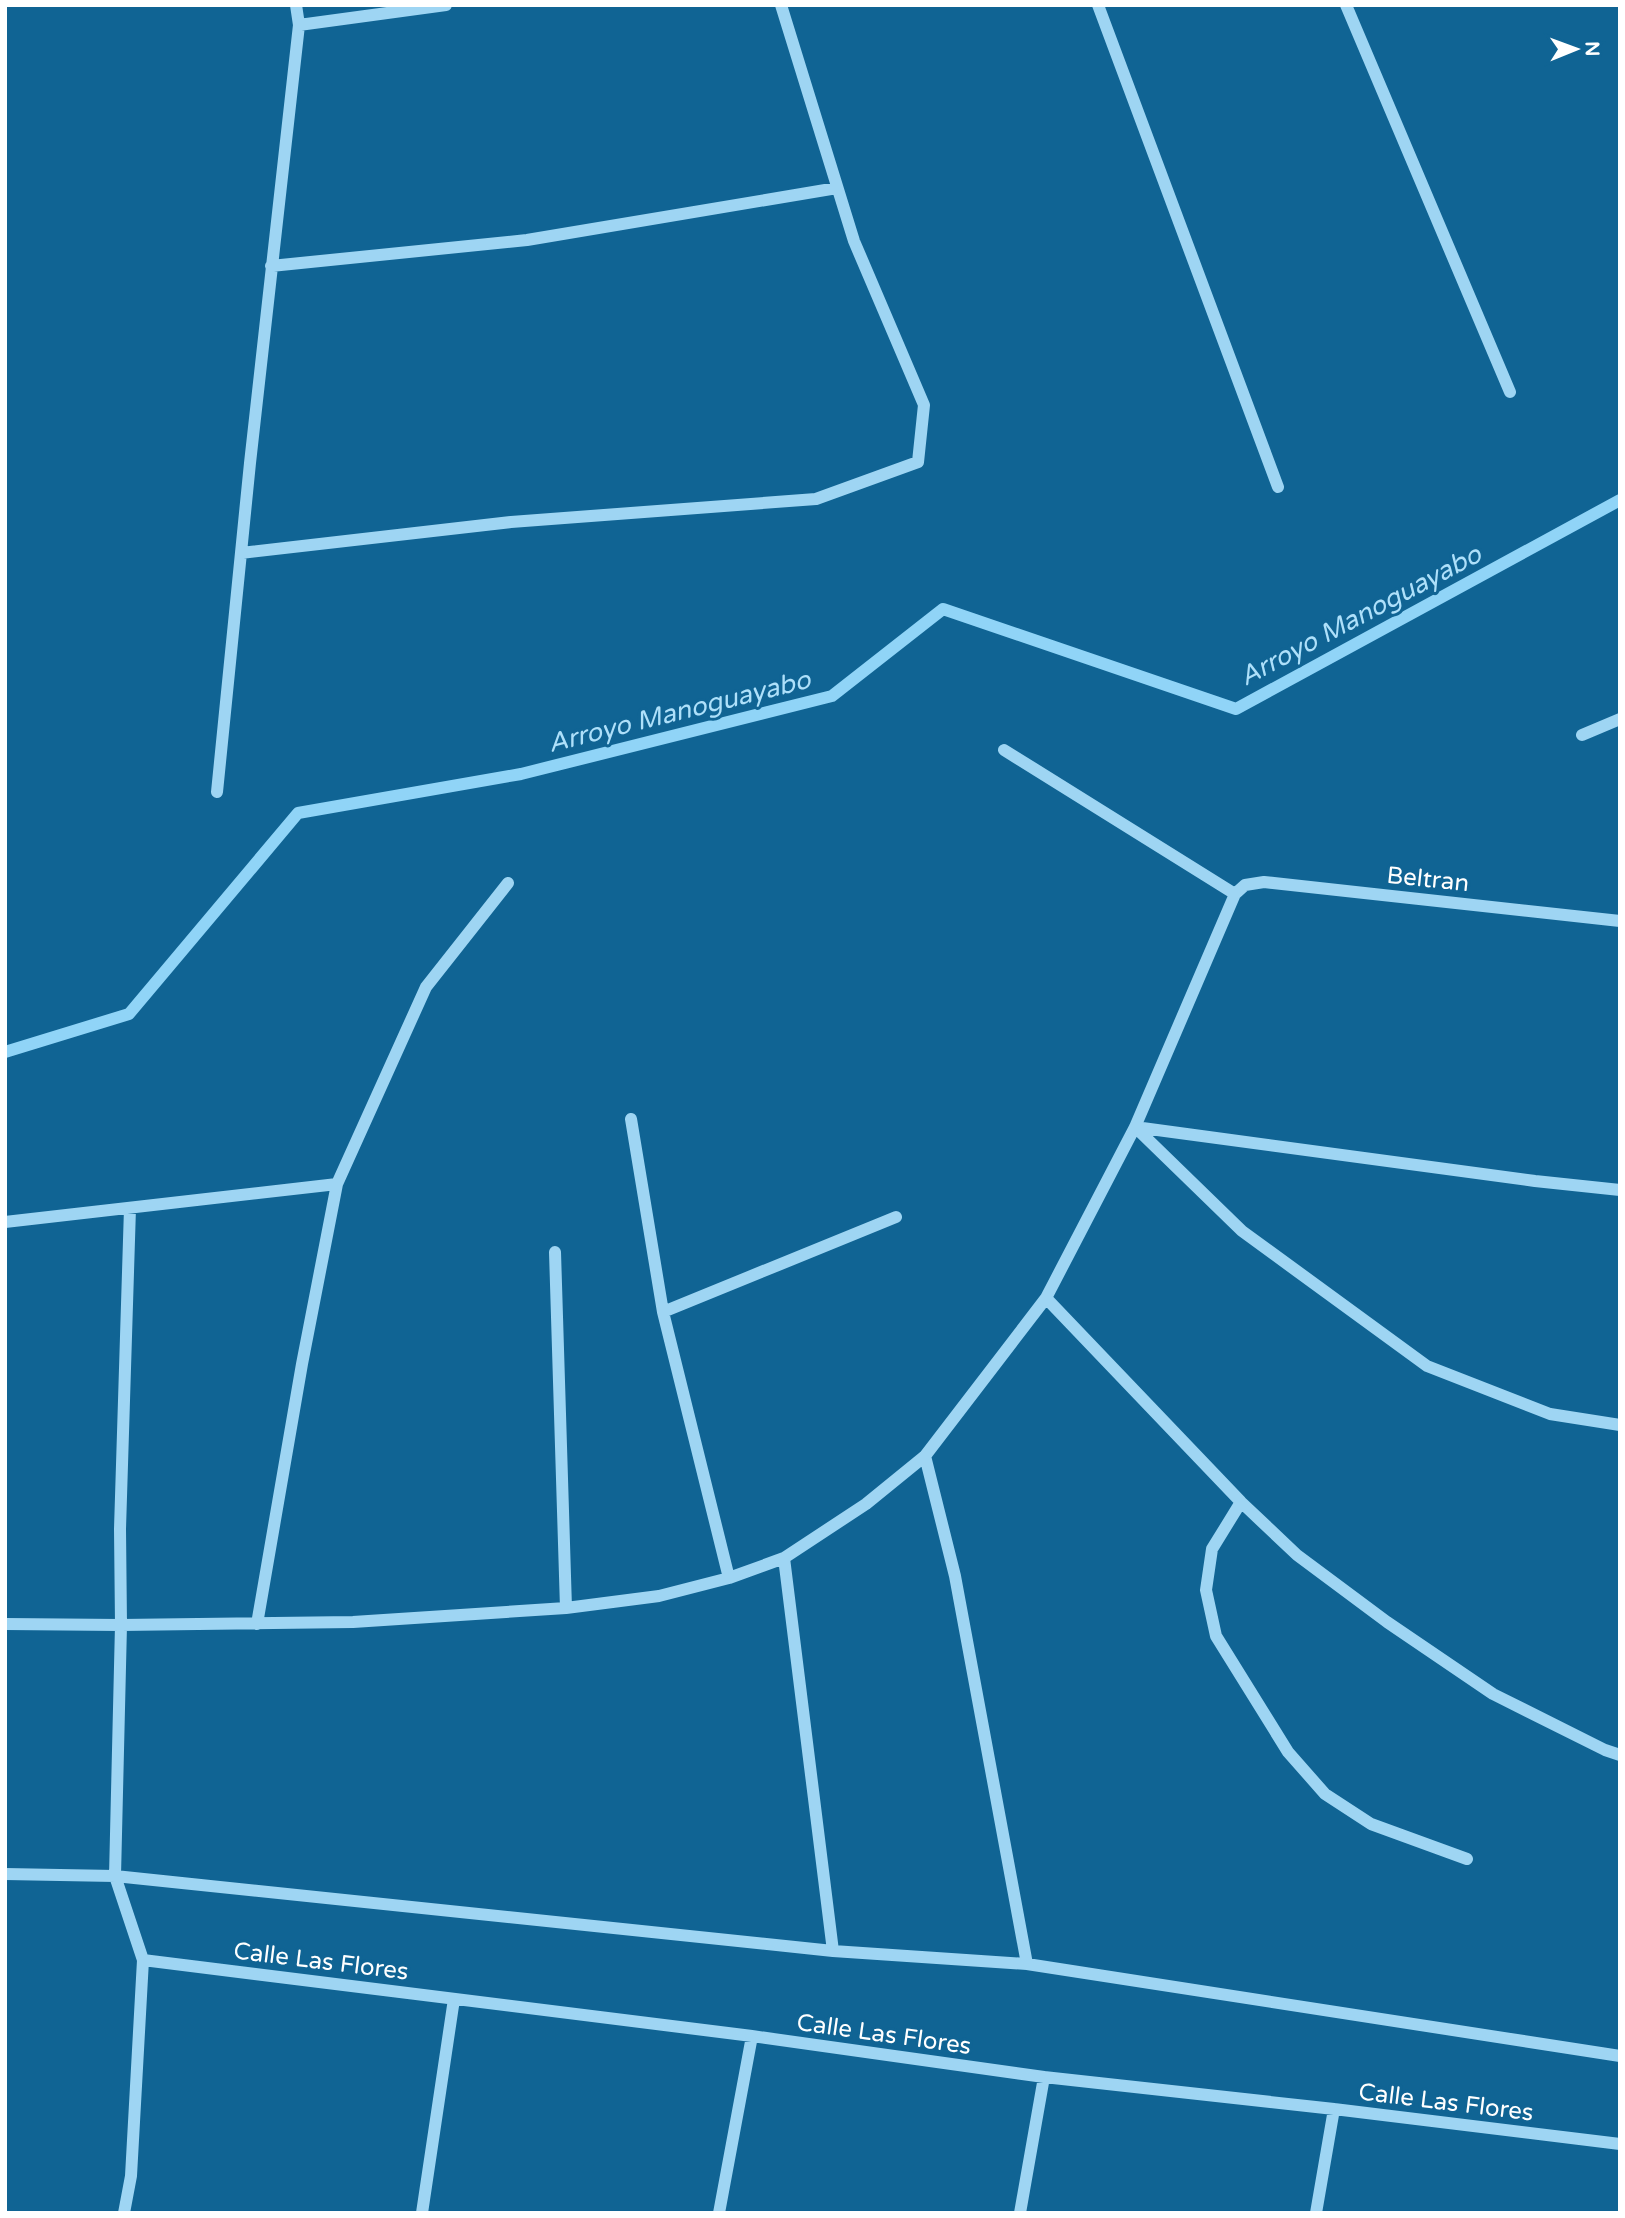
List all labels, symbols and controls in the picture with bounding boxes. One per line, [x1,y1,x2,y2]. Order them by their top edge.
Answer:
north arrow [1541,14,1611,84]
text: N [1581,41,1603,57]
water label: Arroyo Manoguayabo [1234,538,1487,692]
water label: Arroyo Manoguayabo [545,664,815,759]
street label: Beltran [1385,861,1471,898]
street label: Calle Las Flores [232,1936,410,1987]
street label: Calle Las Flores [795,2008,973,2061]
street label: Calle Las Flores [1357,2077,1535,2128]

